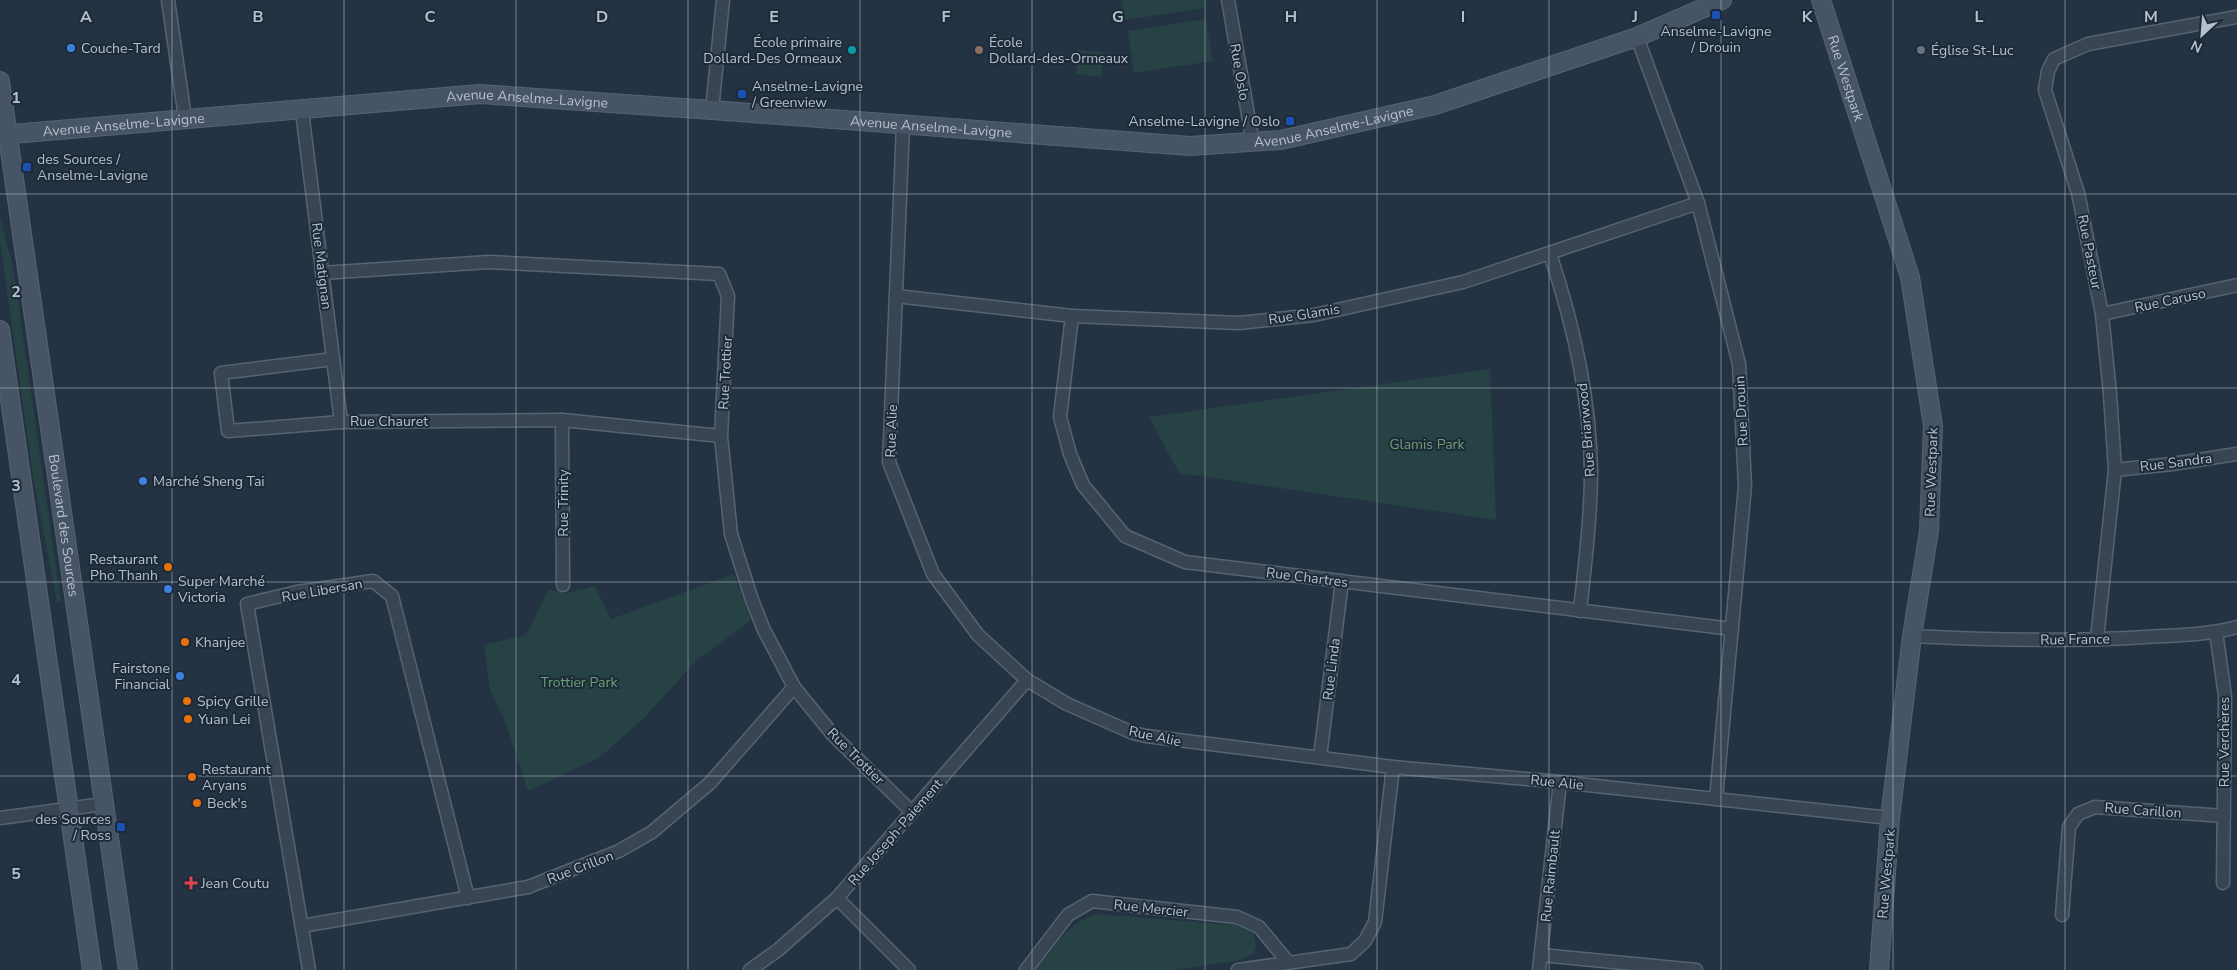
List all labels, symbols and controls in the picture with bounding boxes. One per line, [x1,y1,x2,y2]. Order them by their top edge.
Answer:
text: A [80,6,92,28]
text: B [252,6,264,28]
text: C [425,6,436,28]
text: D [596,6,608,28]
text: E [769,6,779,28]
text: F [942,6,951,28]
text: G [1112,6,1124,28]
text: H [1285,6,1297,28]
text: I [1461,6,1465,28]
text: J [1631,6,1638,28]
text: K [1802,6,1814,28]
text: L [1975,6,1984,28]
text: M [2144,6,2158,28]
marker: Anselme-Lavigne / Drouin [1710,9,1722,21]
north arrow [2177,10,2227,60]
place label: Anselme-Lavigne / Drouin [1660,22,1772,57]
place label: École primaire Dollard-Des Ormeaux [703,33,843,68]
place label: École Dollard-des-Ormeaux [989,33,1129,68]
street label: Rue Westpark [1823,33,1869,125]
text: N [2188,35,2205,57]
place label: Couche-Tard [81,39,161,58]
place label: Église St-Luc [1931,41,2014,60]
marker: Couche-Tard [65,42,77,54]
street label: Rue Oslo [1225,42,1254,102]
marker: École primaire Dollard-Des Ormeaux [846,44,858,56]
marker: École Dollard-des-Ormeaux [973,44,985,56]
marker: Église St-Luc [1915,44,1927,56]
place label: Anselme-Lavigne / Greenview [751,77,863,112]
street label: Avenue Anselme-Lavigne [445,85,609,113]
text: 1 [11,87,21,109]
marker: Anselme-Lavigne / Greenview [736,88,748,100]
street label: Avenue Anselme-Lavigne [1253,101,1415,152]
street label: Avenue Anselme-Lavigne [42,109,205,141]
street label: Avenue Anselme-Lavigne [849,111,1013,143]
place label: Anselme-Lavigne / Oslo [1128,112,1280,131]
marker: Anselme-Lavigne / Oslo [1284,115,1296,127]
place label: des Sources / Anselme-Lavigne [37,150,148,185]
marker: des Sources / Anselme-Lavigne [21,161,33,173]
street label: Rue Pasteur [2073,213,2106,291]
street label: Rue Matignan [307,222,336,311]
text: 2 [11,281,21,303]
street label: Rue Caruso [2133,284,2208,317]
street label: Rue Glamis [1267,299,1341,330]
street label: Rue Trottier [714,336,737,410]
street label: Rue Drouin [1730,375,1753,447]
street label: Rue Briarwood [1573,382,1600,478]
street label: Rue Alie [881,404,902,458]
street label: Rue Chauret [350,412,428,431]
street label: Rue Westpark [1920,426,1943,517]
park label: Glamis Park [1389,435,1466,454]
street label: Rue Sandra [2139,449,2213,476]
street label: Boulevard des Sources [44,453,83,598]
street label: Rue Trinity [554,469,573,537]
place label: Marché Sheng Tai [153,472,265,491]
text: 3 [11,475,21,497]
marker: Marché Sheng Tai [137,475,149,487]
place label: Restaurant Pho Thanh [89,550,158,585]
marker: Restaurant Pho Thanh [162,561,174,573]
street label: Rue Chartres [1265,563,1349,592]
place label: Super Marché Victoria [177,572,265,607]
street label: Rue Libersan [280,574,364,607]
marker: Super Marché Victoria [162,583,174,595]
street label: Rue France [2040,629,2110,650]
place label: Khanjee [195,633,245,652]
marker: Khanjee [179,636,191,648]
street label: Rue Linda [1318,637,1345,701]
place label: Fairstone Financial [112,659,171,694]
text: 4 [11,669,21,691]
marker: Fairstone Financial [174,670,186,682]
park label: Trottier Park [541,673,618,692]
place label: Spicy Grille [197,692,268,711]
marker: Spicy Grille [181,695,193,707]
street label: Rue Verchères [2215,697,2234,787]
place label: Yuan Lei [197,710,250,729]
marker: Yuan Lei [182,713,194,725]
street label: Rue Alie [1127,722,1183,751]
street label: Rue Trottier [823,724,888,789]
place label: Restaurant Aryans [202,760,271,795]
street label: Rue Alie [1529,770,1584,795]
marker: Restaurant Aryans [186,771,198,783]
street label: Rue Joseph-Paiement [844,775,947,890]
place label: Beck's [207,794,247,813]
marker: Beck's [191,797,203,809]
street label: Rue Carillon [2104,798,2182,823]
place label: des Sources / Ross [35,810,111,845]
marker: des Sources / Ross [115,821,127,833]
street label: Rue Westpark [1873,828,1900,919]
street label: Rue Raimbault [1536,829,1565,923]
street label: Rue Crillon [544,846,616,889]
text: 5 [11,863,21,885]
place label: Jean Coutu [200,874,269,893]
marker: Jean Coutu [185,877,197,889]
street label: Rue Mercier [1113,895,1189,922]

